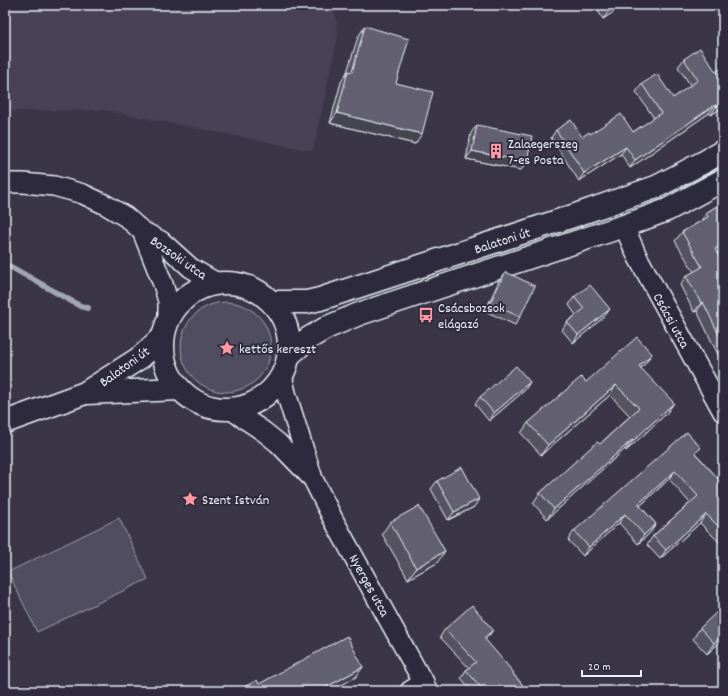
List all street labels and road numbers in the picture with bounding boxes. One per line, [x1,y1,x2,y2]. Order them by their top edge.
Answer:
street label: Balatoni út [472,223,533,260]
street label: Bozsoki utca [145,232,211,286]
street label: Csácsi utca [647,290,694,353]
street label: Balatoni út [96,343,154,393]
street label: Nyerges utca [343,551,394,621]

